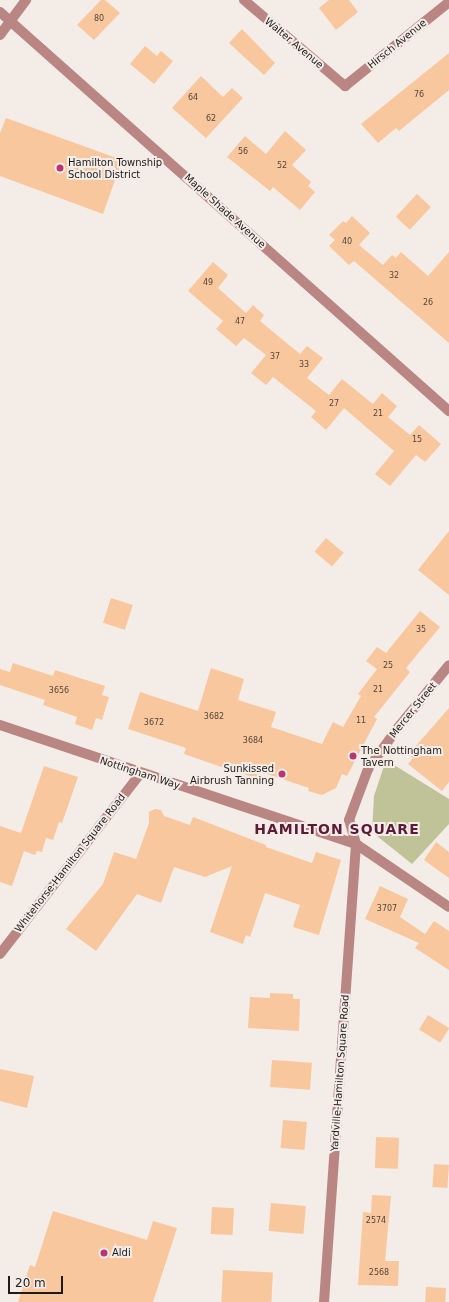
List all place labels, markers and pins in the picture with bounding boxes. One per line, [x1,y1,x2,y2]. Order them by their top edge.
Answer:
place label: Hamilton Township School District [68,156,162,180]
marker: Hamilton Township School District [55,163,65,173]
place label: The Nottingham Tavern [361,744,442,768]
marker: The Nottingham Tavern [348,751,358,761]
place label: Sunkissed Airbrush Tanning [190,762,274,786]
marker: Sunkissed Airbrush Tanning [277,769,287,779]
place label: Aldi [112,1247,131,1259]
marker: Aldi [99,1248,109,1258]

